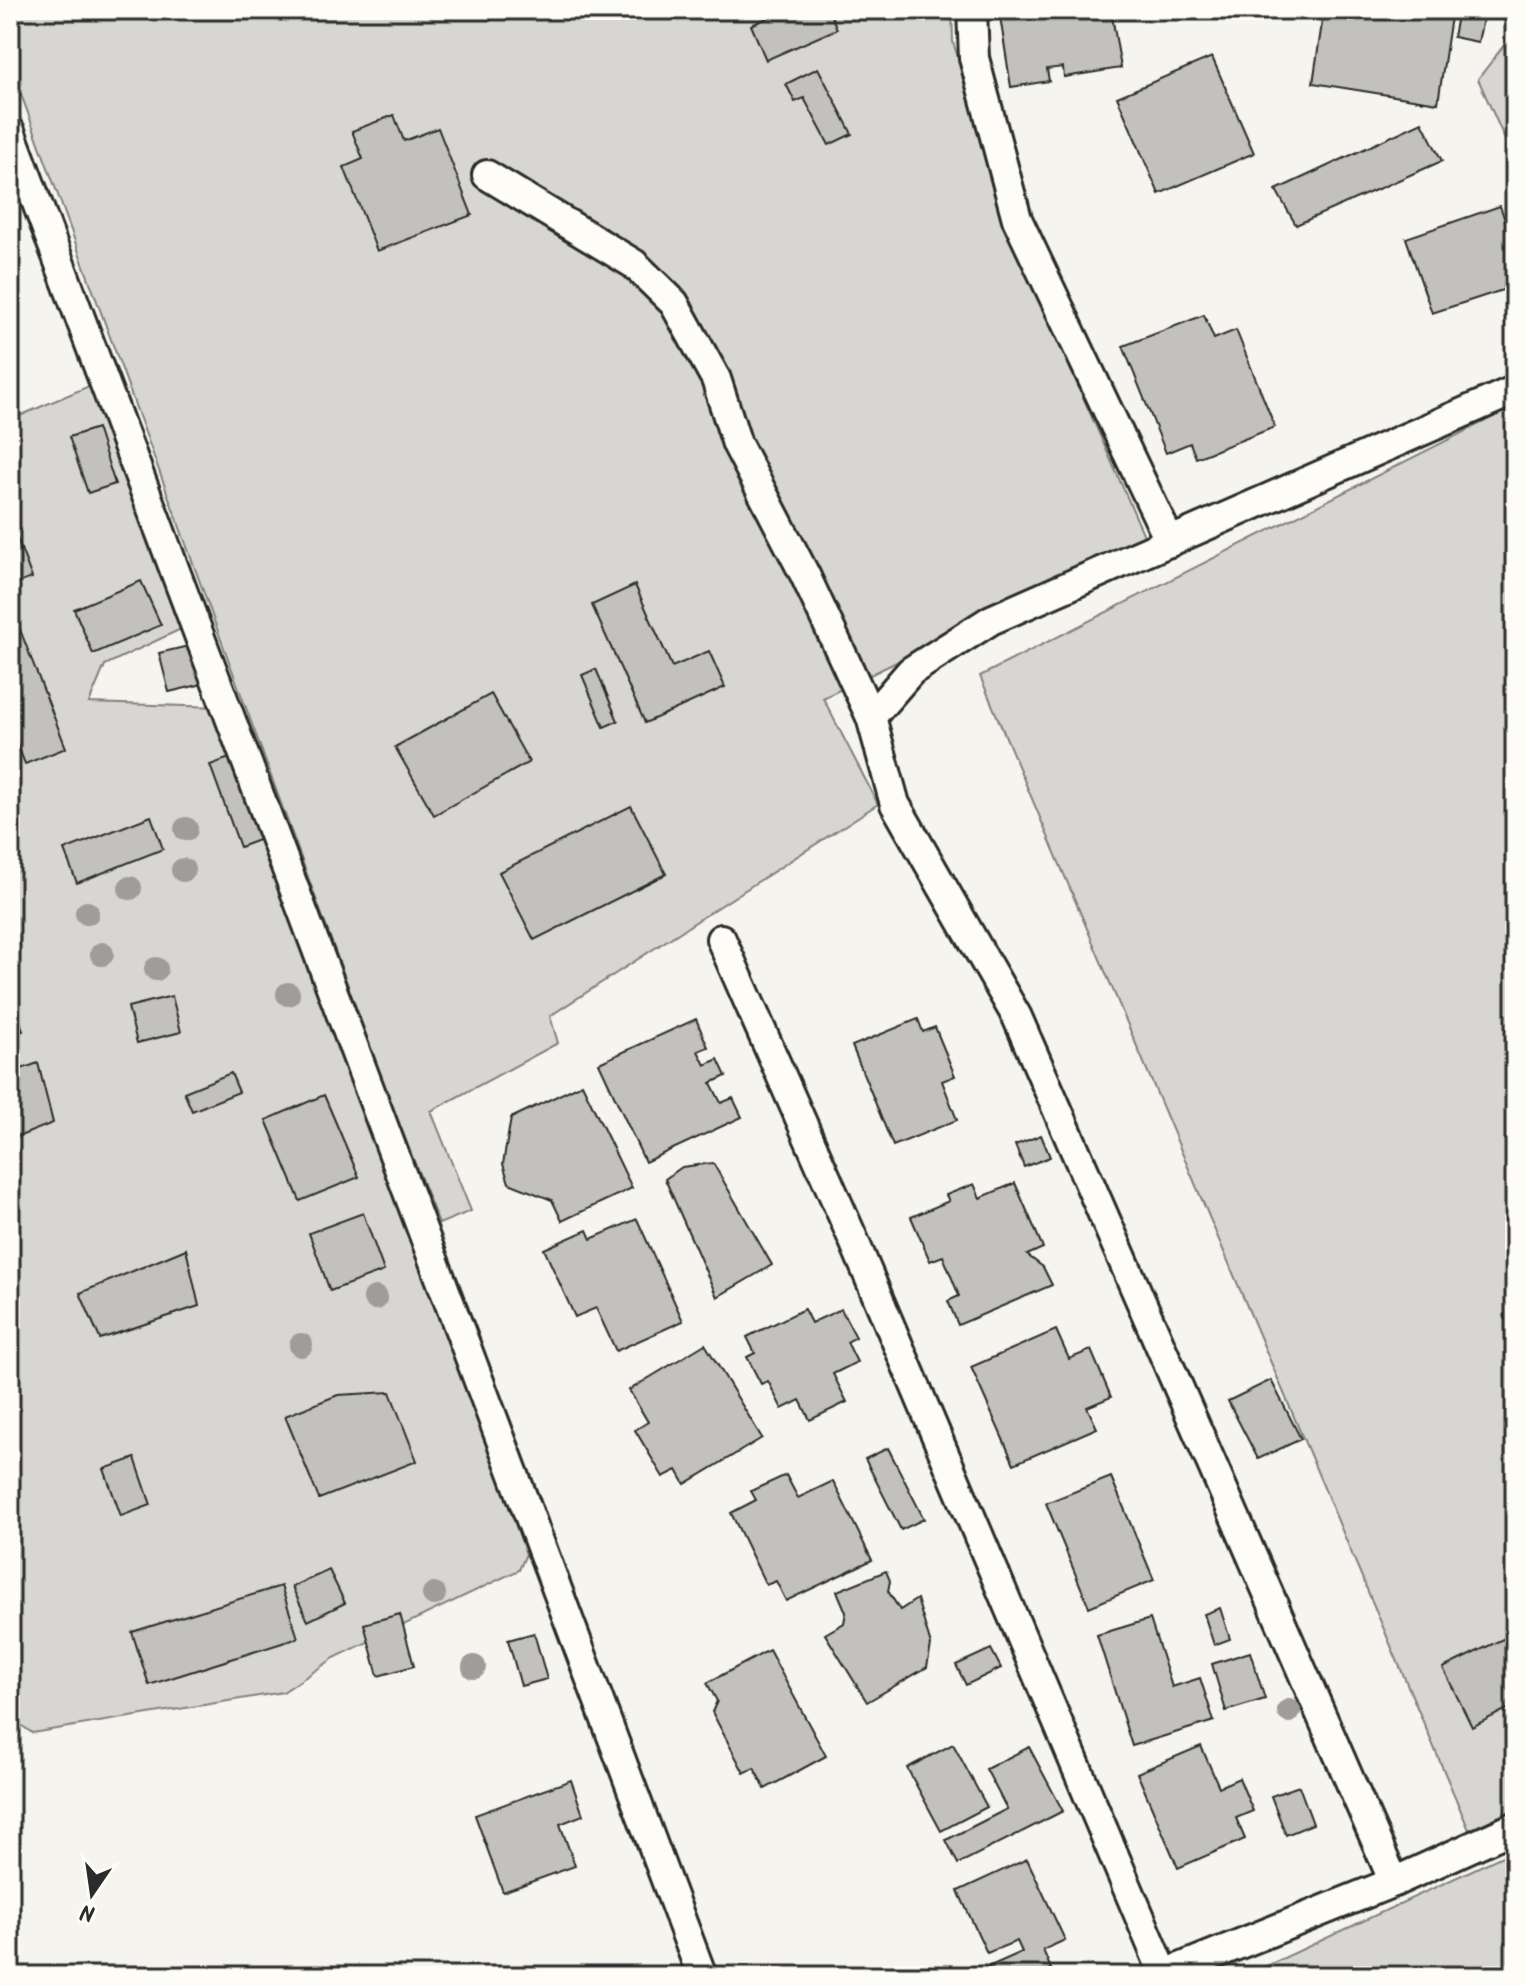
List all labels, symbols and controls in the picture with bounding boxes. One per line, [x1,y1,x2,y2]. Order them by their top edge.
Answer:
north arrow [52,1854,132,1934]
text: N [77,1892,99,1930]

